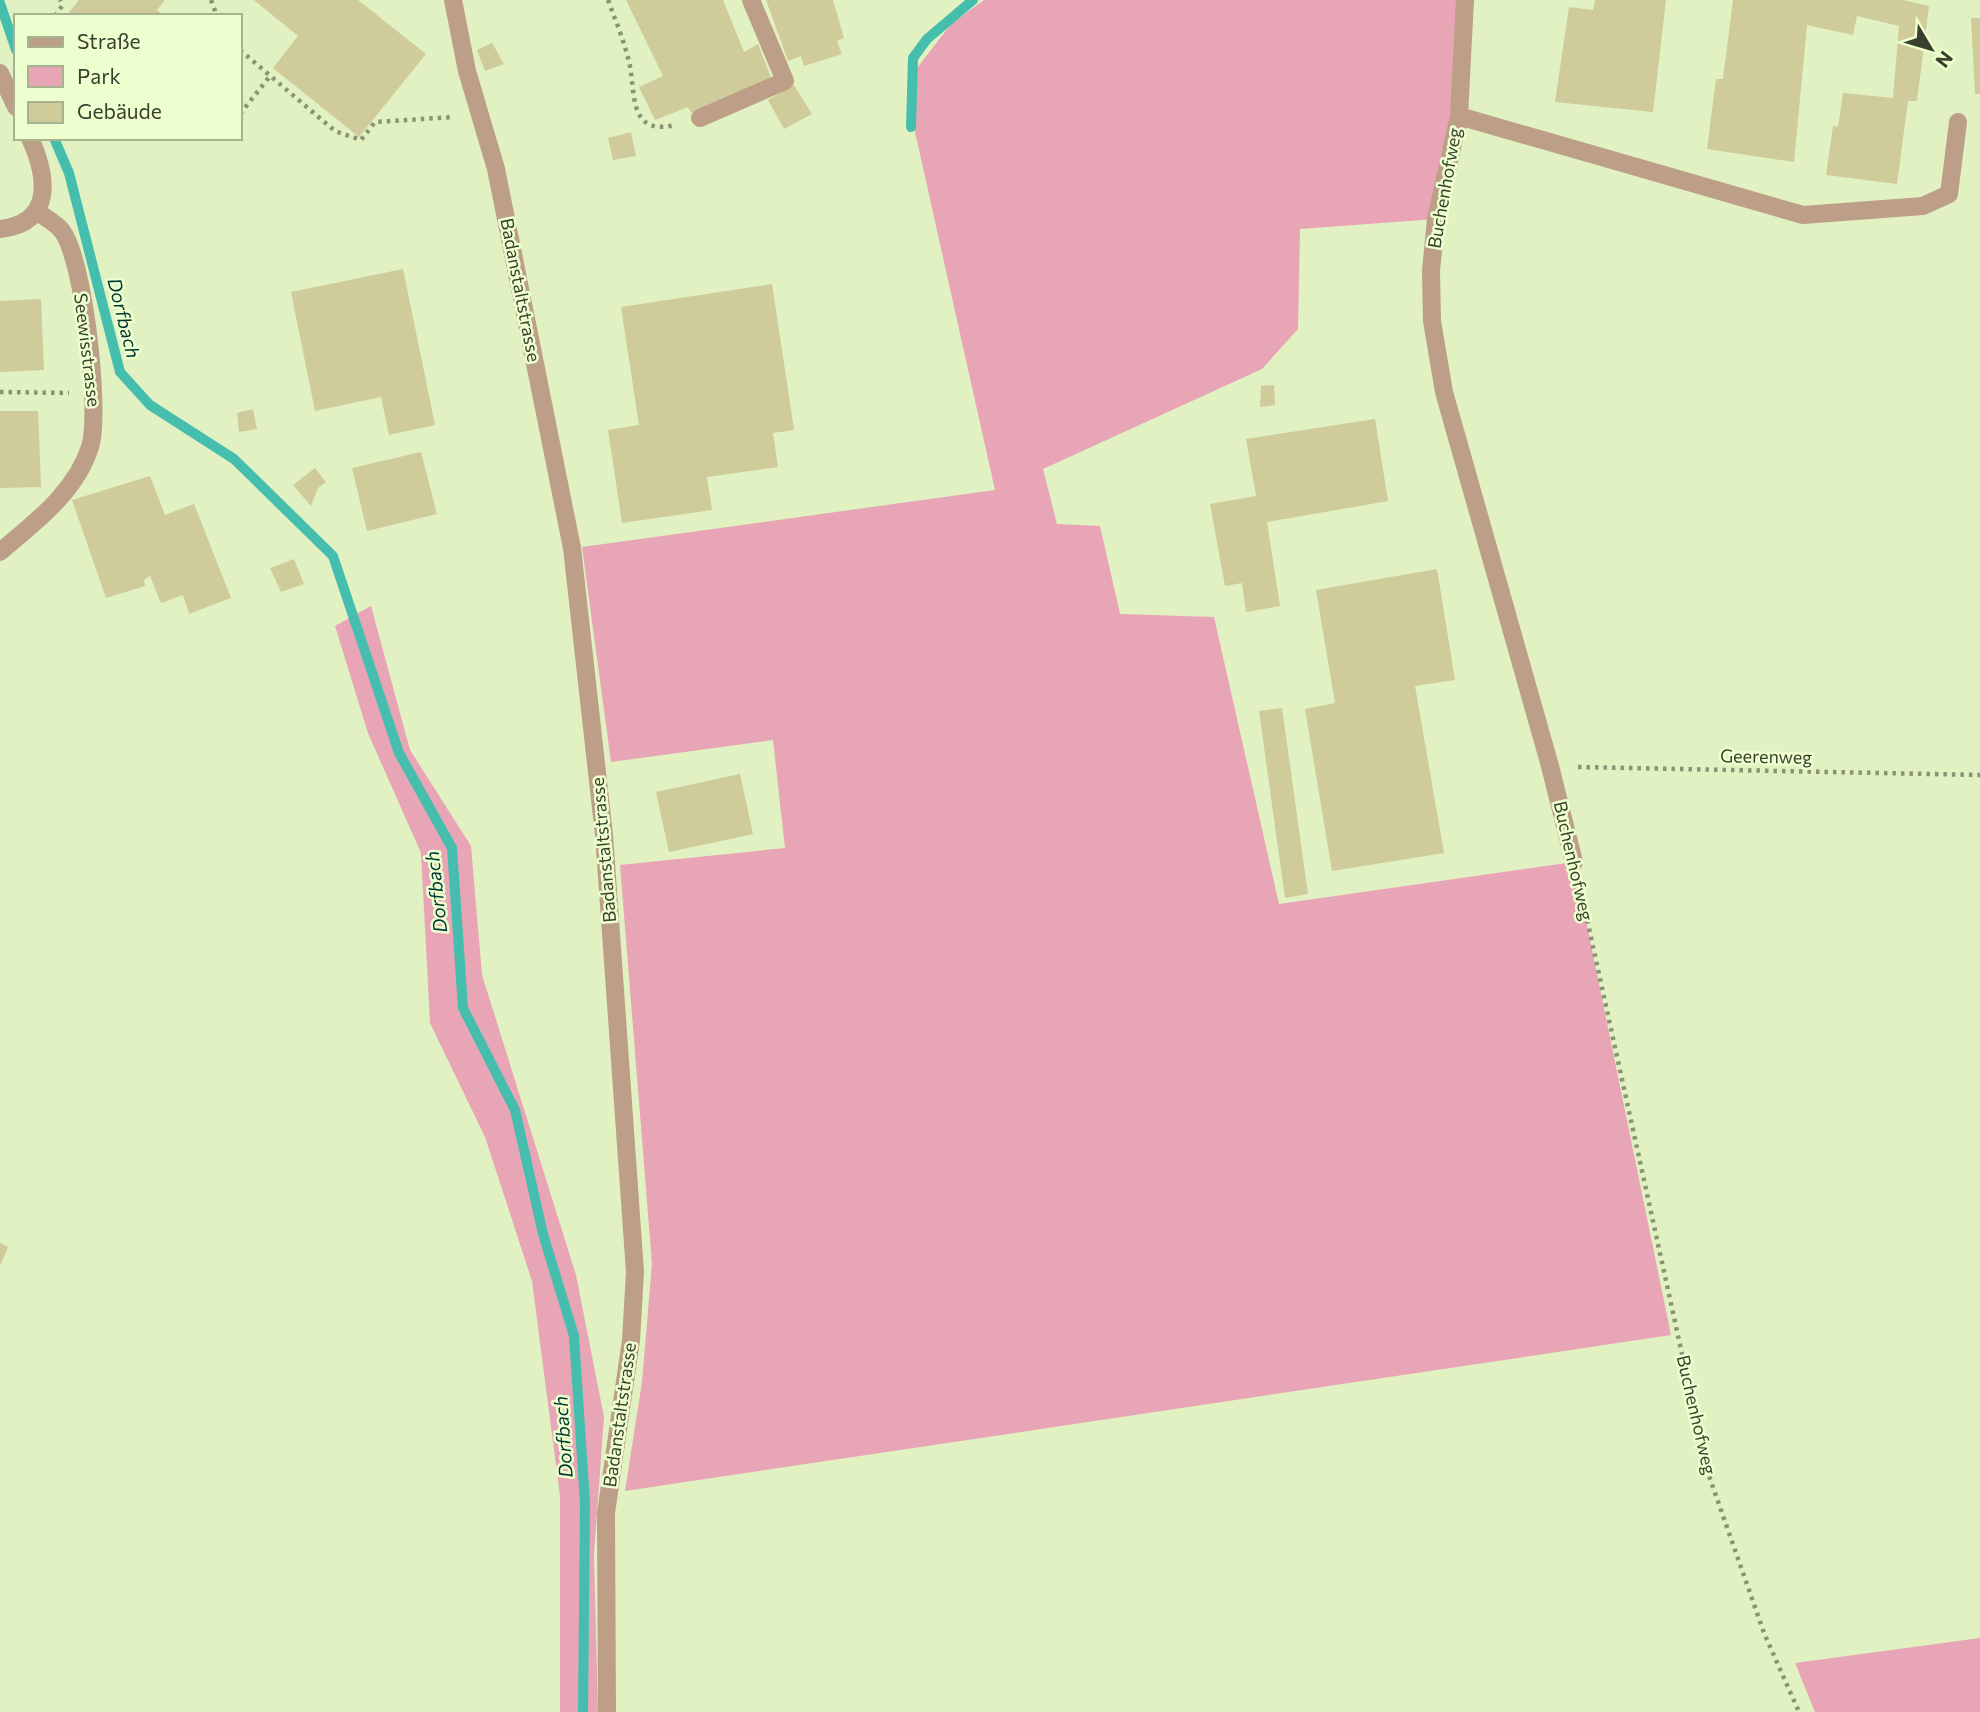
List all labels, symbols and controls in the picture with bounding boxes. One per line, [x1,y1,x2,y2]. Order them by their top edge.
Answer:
legend [14,14,242,140]
north arrow [1896,14,1966,84]
text: Straße [77,28,141,53]
text: N [1931,47,1958,72]
text: Park [77,63,121,88]
text: Gebäude [77,98,162,123]
street label: Buchenhofweg [1423,126,1465,250]
street label: Badanstaltstrasse [496,216,546,363]
water label: Dorfbach [103,275,146,361]
street label: Seewisstrasse [70,292,106,408]
street label: Geerenweg [1720,744,1812,768]
street label: Badanstaltstrasse [586,776,620,924]
street label: Buchenhofweg [1550,799,1598,923]
water label: Dorfbach [420,850,451,934]
street label: Badanstaltstrasse [598,1341,640,1489]
street label: Buchenhofweg [1673,1353,1721,1477]
water label: Dorfbach [548,1395,577,1479]

